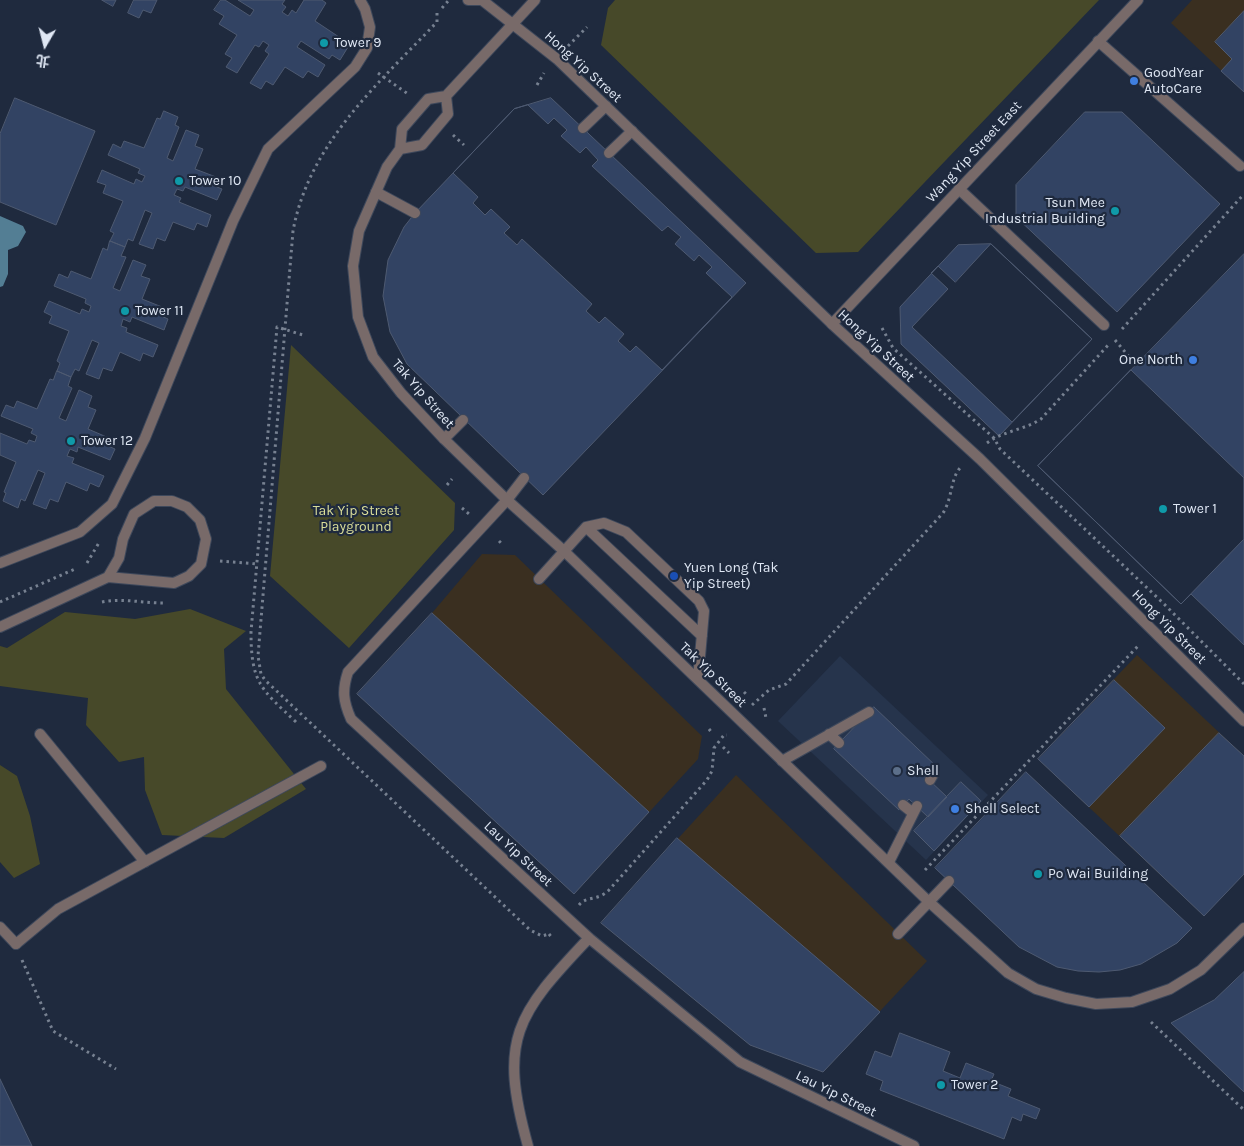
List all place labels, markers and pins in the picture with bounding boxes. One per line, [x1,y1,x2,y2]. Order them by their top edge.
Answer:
place label: Tower 9 [334,35,381,51]
marker: Tower 9 [318,37,330,49]
place label: GoodYear AutoCare [1144,65,1203,98]
marker: GoodYear AutoCare [1128,75,1140,87]
place label: Tower 10 [189,173,241,189]
marker: Tower 10 [173,175,185,187]
place label: Tsun Mee Industrial Building [985,195,1105,228]
marker: Tsun Mee Industrial Building [1109,205,1121,217]
place label: Tower 11 [135,303,184,319]
marker: Tower 11 [119,305,131,317]
place label: One North [1119,352,1183,368]
marker: One North [1187,354,1199,366]
place label: Tower 12 [81,433,133,449]
marker: Tower 12 [65,435,77,447]
place label: Tower 1 [1173,501,1217,517]
marker: Tower 1 [1157,503,1169,515]
place label: Yuen Long (Tak Yip Street) [684,560,778,592]
marker: Yuen Long (Tak Yip Street) [668,570,680,582]
place label: Shell [907,763,939,779]
marker: Shell [891,765,903,777]
place label: Shell Select [965,801,1040,817]
marker: Shell Select [949,803,961,815]
place label: Po Wai Building [1048,866,1148,882]
marker: Po Wai Building [1032,868,1044,880]
place label: Tower 2 [951,1077,998,1093]
marker: Tower 2 [935,1079,947,1091]

